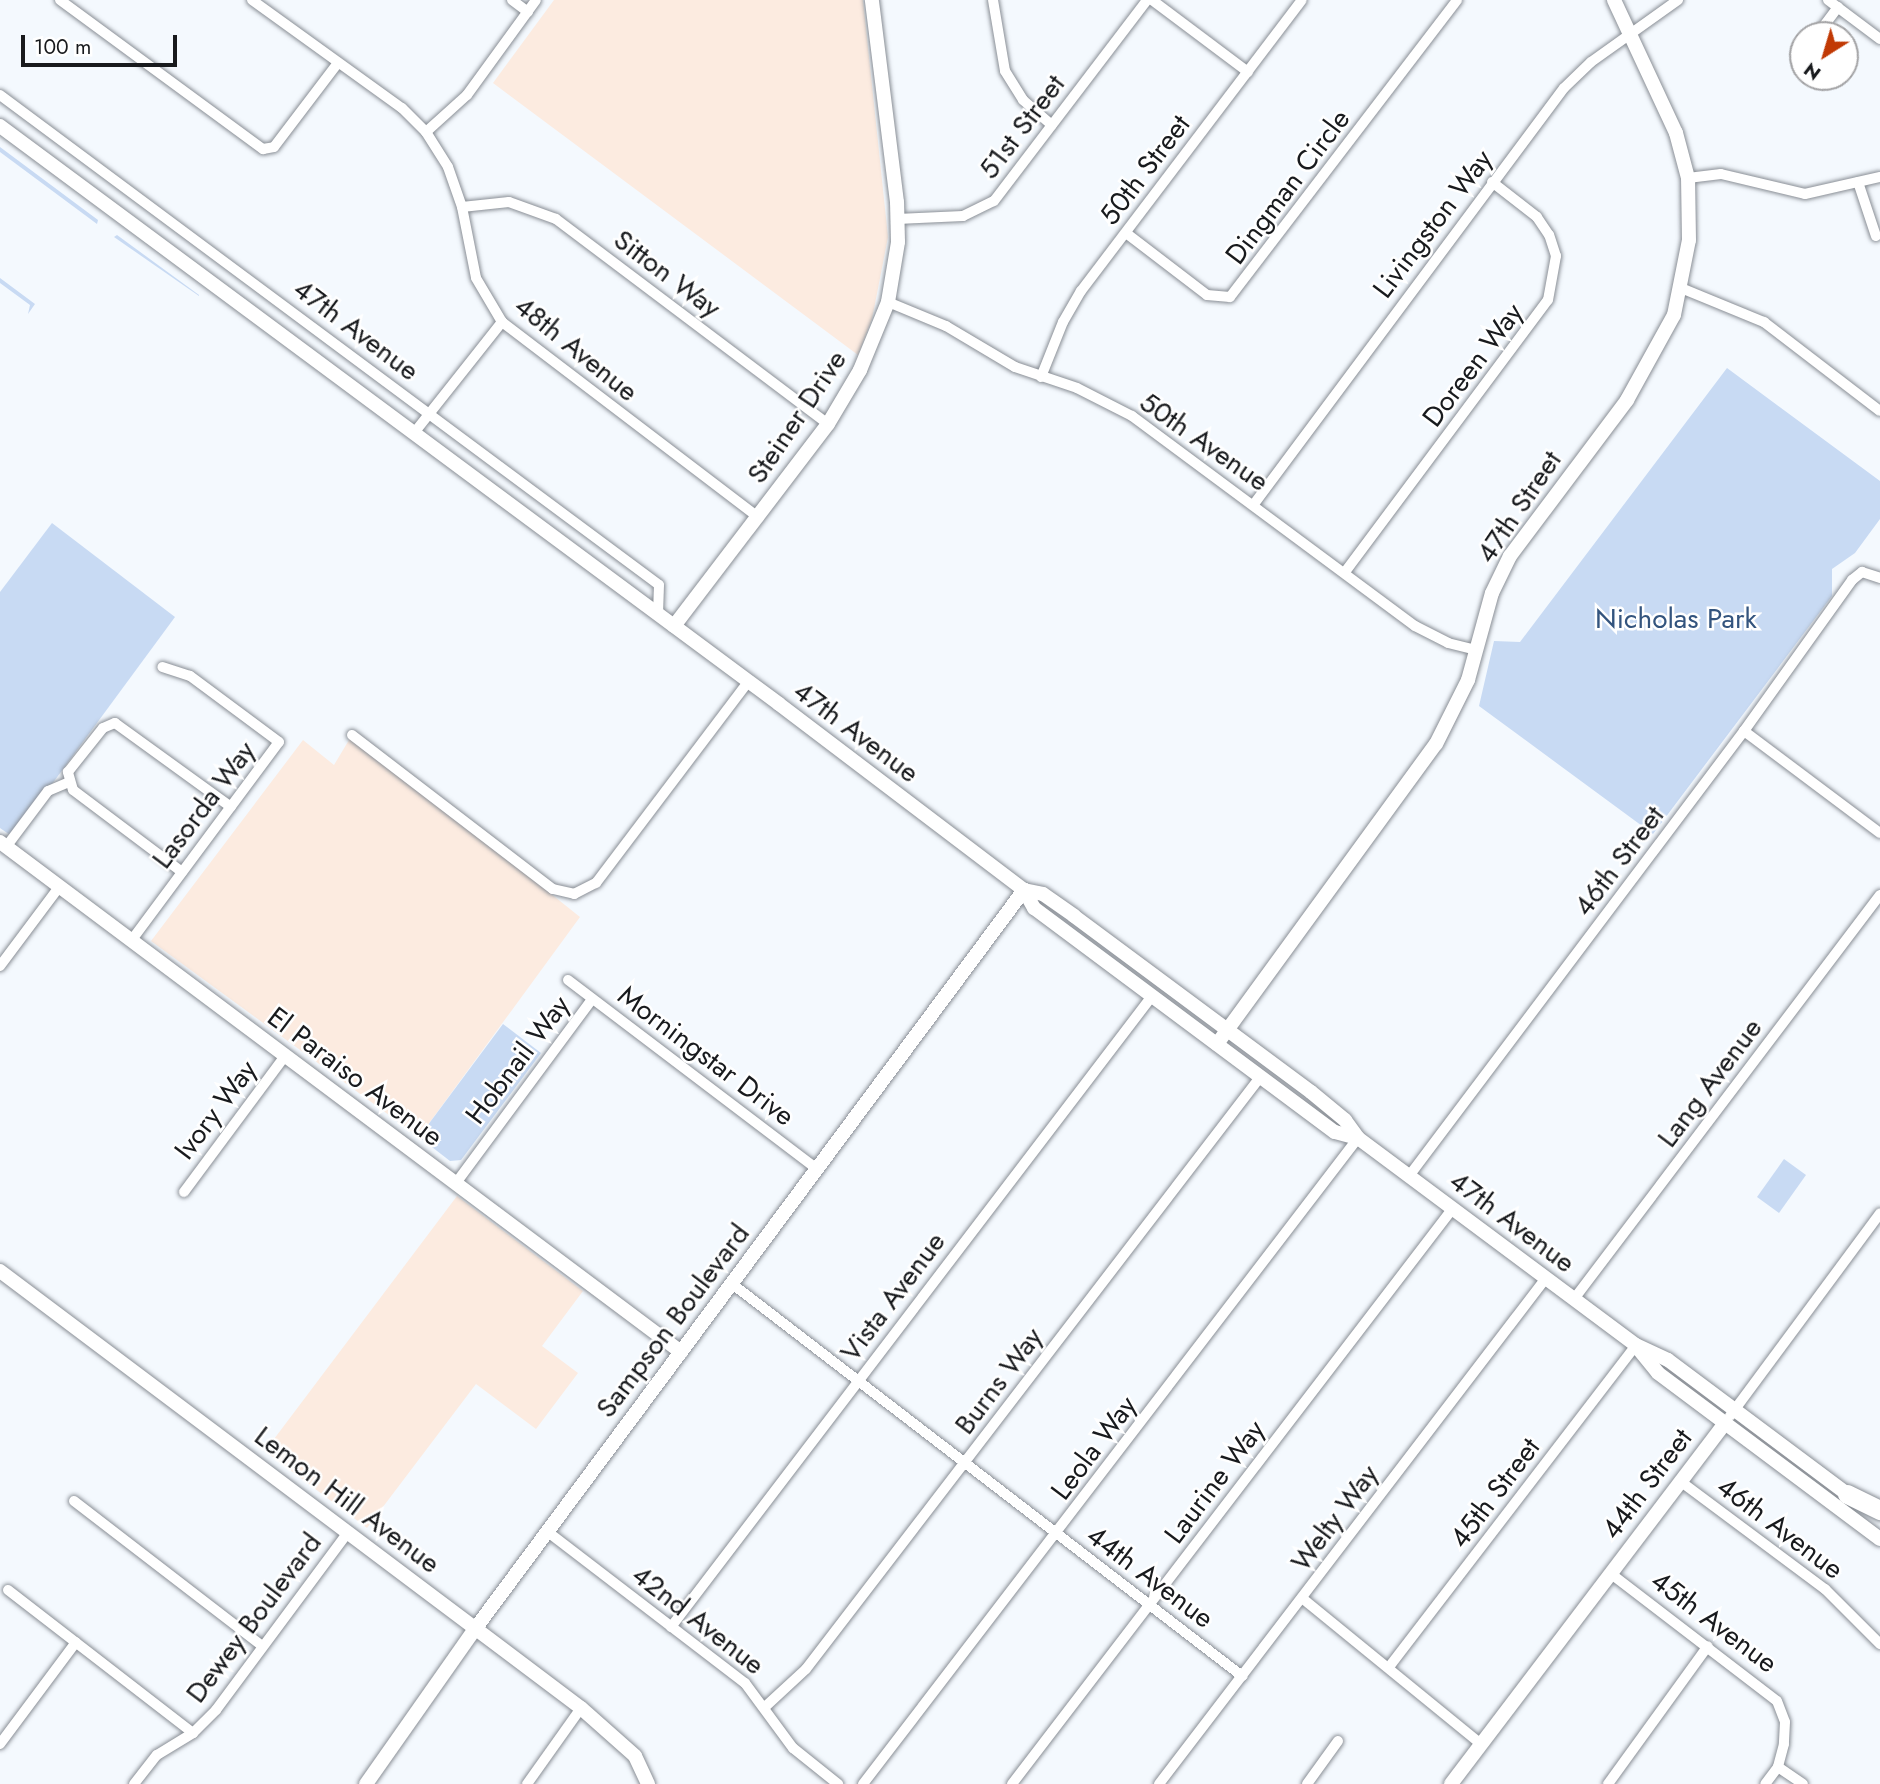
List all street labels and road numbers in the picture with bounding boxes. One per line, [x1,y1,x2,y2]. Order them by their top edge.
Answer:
street label: 51st Street [972,68,1072,186]
street label: Dingman Circle [1219,103,1357,271]
street label: 50th Street [1093,108,1197,232]
street label: Livingston Way [1366,143,1500,305]
street label: Sitton Way [607,223,727,325]
street label: 47th Avenue [287,272,425,388]
street label: 48th Avenue [508,289,644,409]
street label: Doreen Way [1416,297,1530,433]
street label: Steiner Drive [740,344,854,490]
street label: 50th Avenue [1133,385,1275,499]
street label: 47th Street [1469,445,1569,569]
street label: 47th Avenue [787,674,925,790]
street label: Lasorda Way [145,735,263,875]
street label: 46th Street [1567,799,1671,923]
street label: Morningstar Drive [611,979,801,1133]
street label: Hobnail Way [459,989,577,1131]
street label: El Paraiso Avenue [261,1000,449,1154]
street label: Lang Avenue [1651,1012,1769,1154]
street label: Ivory Way [168,1054,264,1166]
street label: 47th Avenue [1443,1164,1581,1280]
street label: Sampson Boulevard [589,1218,757,1424]
street label: Vista Avenue [834,1226,952,1368]
street label: Burns Way [948,1321,1050,1441]
street label: Leola Way [1044,1389,1144,1507]
street label: Laurine Way [1158,1414,1272,1550]
street label: Lemon Hill Avenue [248,1419,446,1581]
street label: 44th Street [1595,1422,1699,1546]
street label: 45th Street [1443,1431,1547,1555]
street label: Welty Way [1284,1458,1386,1578]
street label: 46th Avenue [1710,1470,1850,1586]
street label: 44th Avenue [1080,1519,1220,1635]
street label: Dewey Boulevard [179,1527,329,1709]
street label: 42nd Avenue [625,1558,771,1682]
street label: 45th Avenue [1644,1564,1784,1680]

